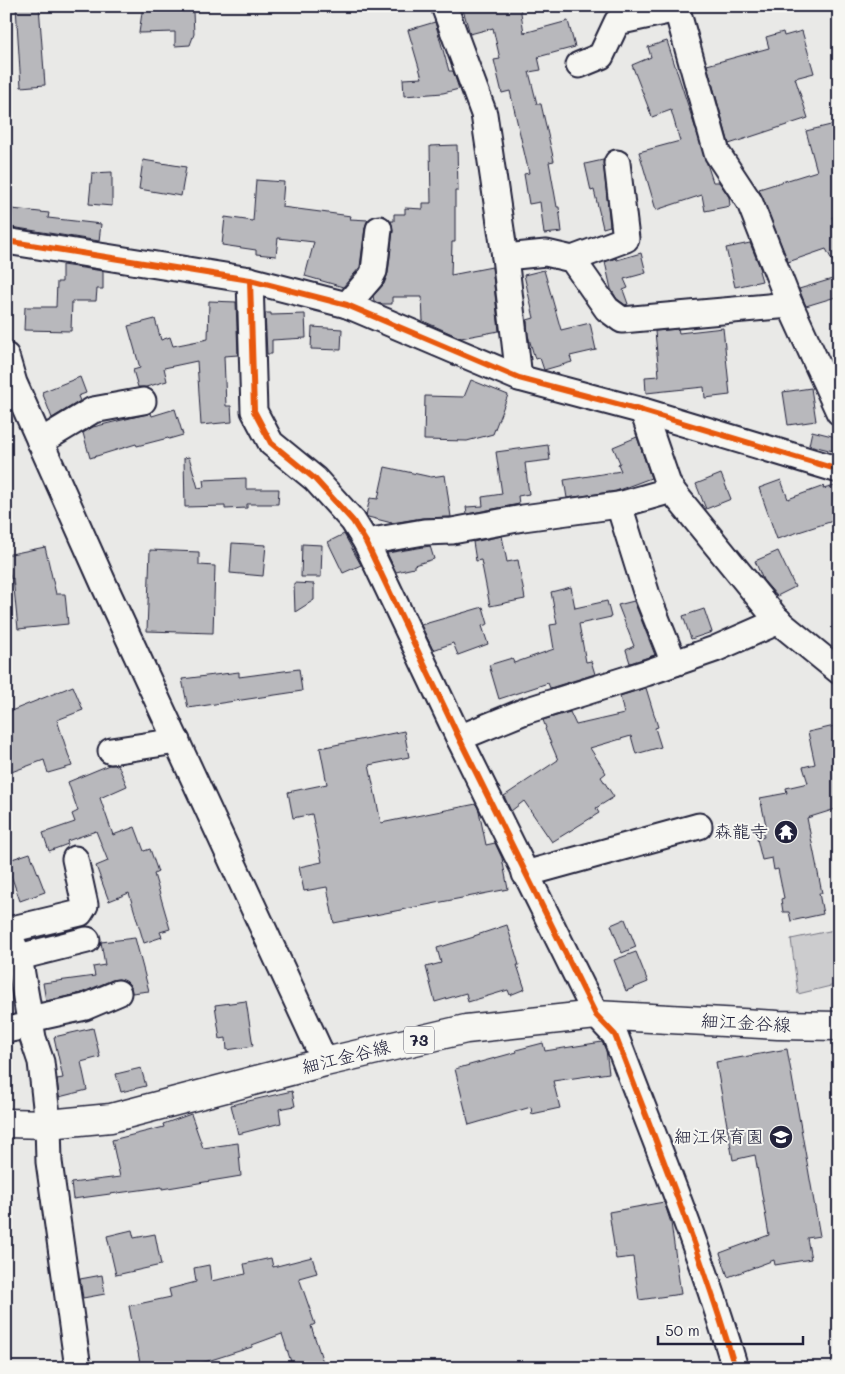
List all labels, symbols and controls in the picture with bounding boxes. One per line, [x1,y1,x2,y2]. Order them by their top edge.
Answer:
place label: 森龍寺 [714,819,768,843]
temple icon: 森龍寺 [773,819,799,845]
street label: 細江金谷線 [700,1008,792,1036]
road number: 73 [404,1026,434,1054]
street label: 細江金谷線 [299,1033,392,1079]
place label: 細江保育園 [674,1124,764,1148]
school or university icon: 細江保育園 [768,1124,794,1150]
scale bar [658,1314,802,1346]
text: 50 m [665,1320,700,1340]

